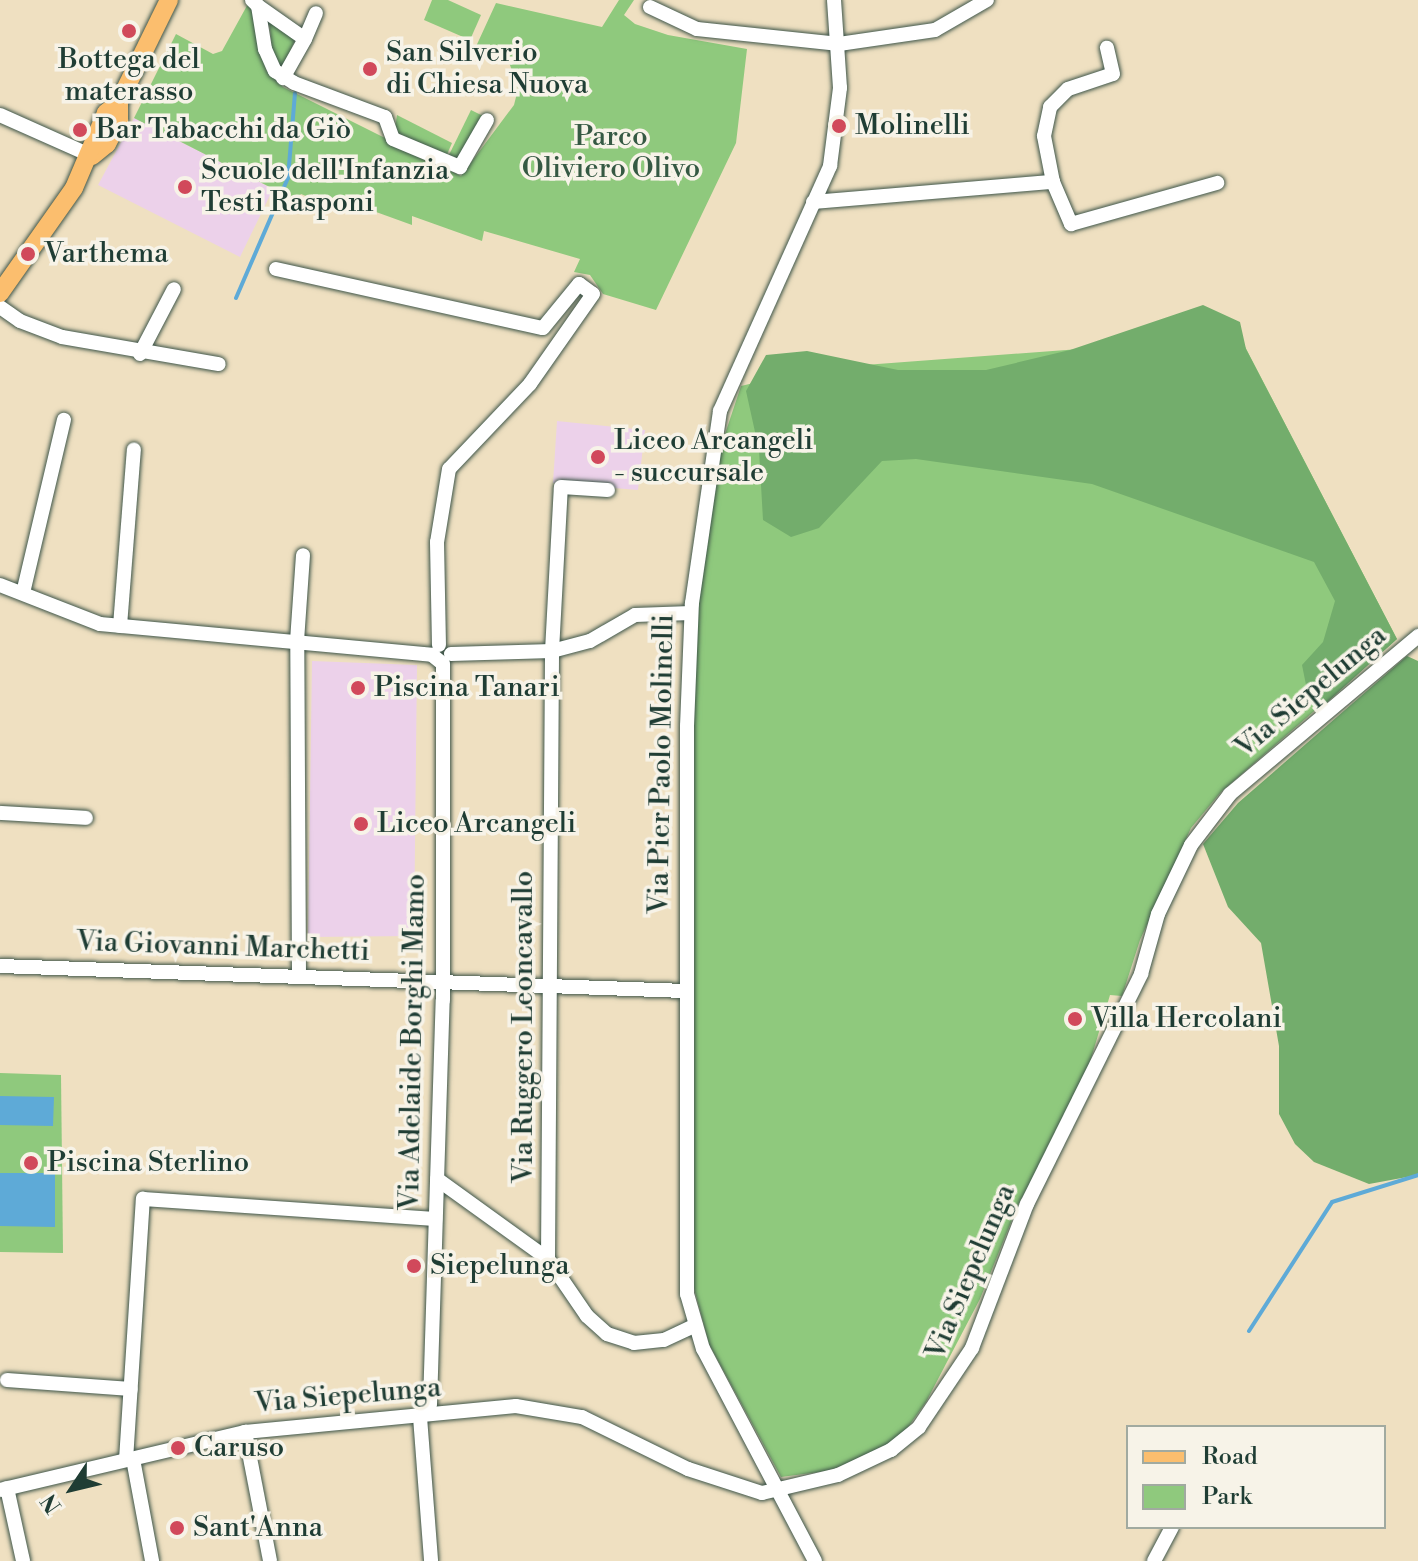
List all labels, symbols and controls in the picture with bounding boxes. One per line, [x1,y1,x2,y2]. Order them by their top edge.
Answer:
marker: Bottega del materasso [120,22,138,40]
place label: San Silverio di Chiesa Nuova [386,36,588,102]
place label: Bottega del materasso [58,43,200,109]
marker: San Silverio di Chiesa Nuova [361,60,379,78]
place label: Molinelli [855,109,970,143]
place label: Bar Tabacchi da Giò [96,113,351,147]
marker: Molinelli [830,117,848,135]
park label: Parco Oliviero Olivo [522,120,700,186]
marker: Bar Tabacchi da Giò [71,121,89,139]
place label: Scuole dell'Infanzia Testi Rasponi [201,154,449,220]
marker: Scuole dell'Infanzia Testi Rasponi [176,178,194,196]
place label: Varthema [44,237,168,271]
marker: Varthema [19,245,37,263]
place label: Liceo Arcangeli - succursale [614,424,813,490]
marker: Liceo Arcangeli - succursale [589,448,607,466]
street label: Via Pier Paolo Molinelli [643,614,681,914]
street label: Via Siepelunga [1229,619,1393,765]
place label: Piscina Tanari [374,671,560,705]
marker: Piscina Tanari [349,679,367,697]
place label: Liceo Arcangeli [377,807,576,841]
marker: Liceo Arcangeli [352,815,370,833]
street label: Via Ruggero Leoncavallo [507,871,541,1183]
street label: Via Adelaide Borghi Mamo [393,873,433,1211]
street label: Via Giovanni Marchetti [76,925,370,969]
place label: Villa Hercolani [1091,1002,1282,1036]
marker: Villa Hercolani [1066,1010,1084,1028]
place label: Piscina Sterlino [47,1146,249,1180]
marker: Piscina Sterlino [22,1154,40,1172]
street label: Via Siepelunga [919,1179,1023,1365]
place label: Siepelunga [430,1249,569,1283]
marker: Siepelunga [405,1257,423,1275]
street label: Via Siepelunga [253,1371,443,1421]
legend [1126,1425,1386,1529]
place label: Caruso [194,1431,284,1465]
marker: Caruso [169,1439,187,1457]
text: Road [1202,1442,1258,1472]
north arrow [32,1449,112,1529]
text: Park [1202,1482,1252,1512]
text: N [36,1488,68,1518]
place label: Sant'Anna [193,1511,323,1545]
marker: Sant'Anna [168,1519,186,1537]

